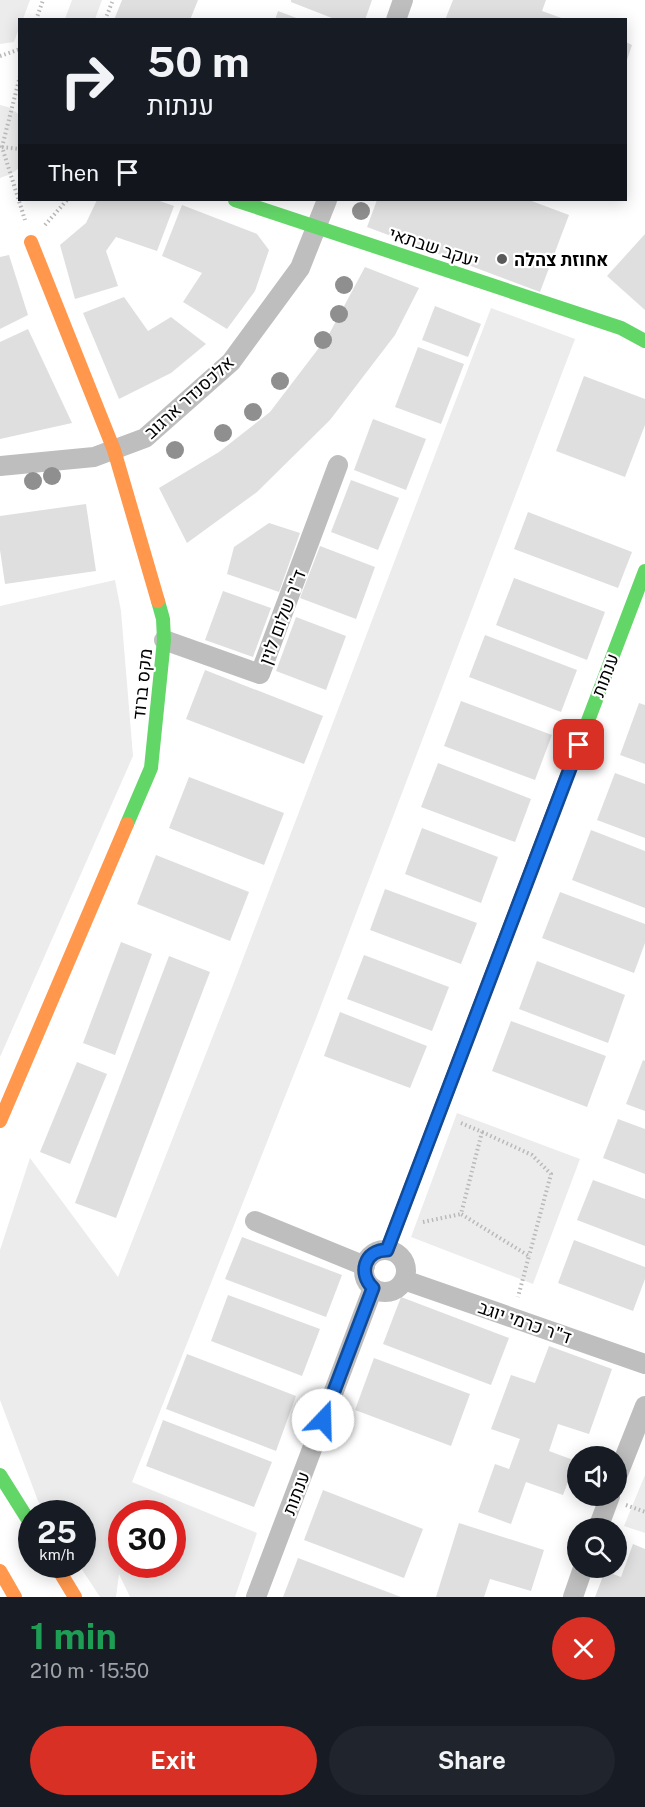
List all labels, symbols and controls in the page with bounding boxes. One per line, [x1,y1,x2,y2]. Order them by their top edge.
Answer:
text: 50 m [147,37,250,86]
icon: right [48,42,126,120]
text: ענתות [147,89,214,121]
icon: arrive [111,156,144,189]
text: Then [48,160,99,186]
street label: יעקב שבתאי [387,223,481,271]
place label: אחוזת צהלה [514,249,608,270]
marker: אחוזת צהלה [495,252,509,266]
street label: אלכסנדר ארגוב [140,351,238,443]
street label: ד"ר שלום לוין [254,567,310,667]
street label: מקס ברוד [128,647,156,721]
street label: ענתות [587,650,623,700]
pin [553,719,604,770]
icon: arrive [562,728,595,761]
street label: ד"ר כרמי יוגב [476,1296,574,1348]
position arrow [291,1388,355,1452]
map controls [567,1446,627,1578]
button: sound [567,1446,627,1506]
street label: ענתות [278,1468,314,1518]
speed limit sign: 30 [108,1500,186,1578]
text: 25 [37,1514,77,1550]
button: search [567,1518,627,1578]
text: km/h [39,1546,75,1563]
text: 1 min [30,1615,117,1657]
button: close [552,1617,615,1680]
text: 210 m · 15:50 [30,1659,149,1683]
button: Exit [30,1726,317,1795]
button: Share [329,1726,615,1795]

